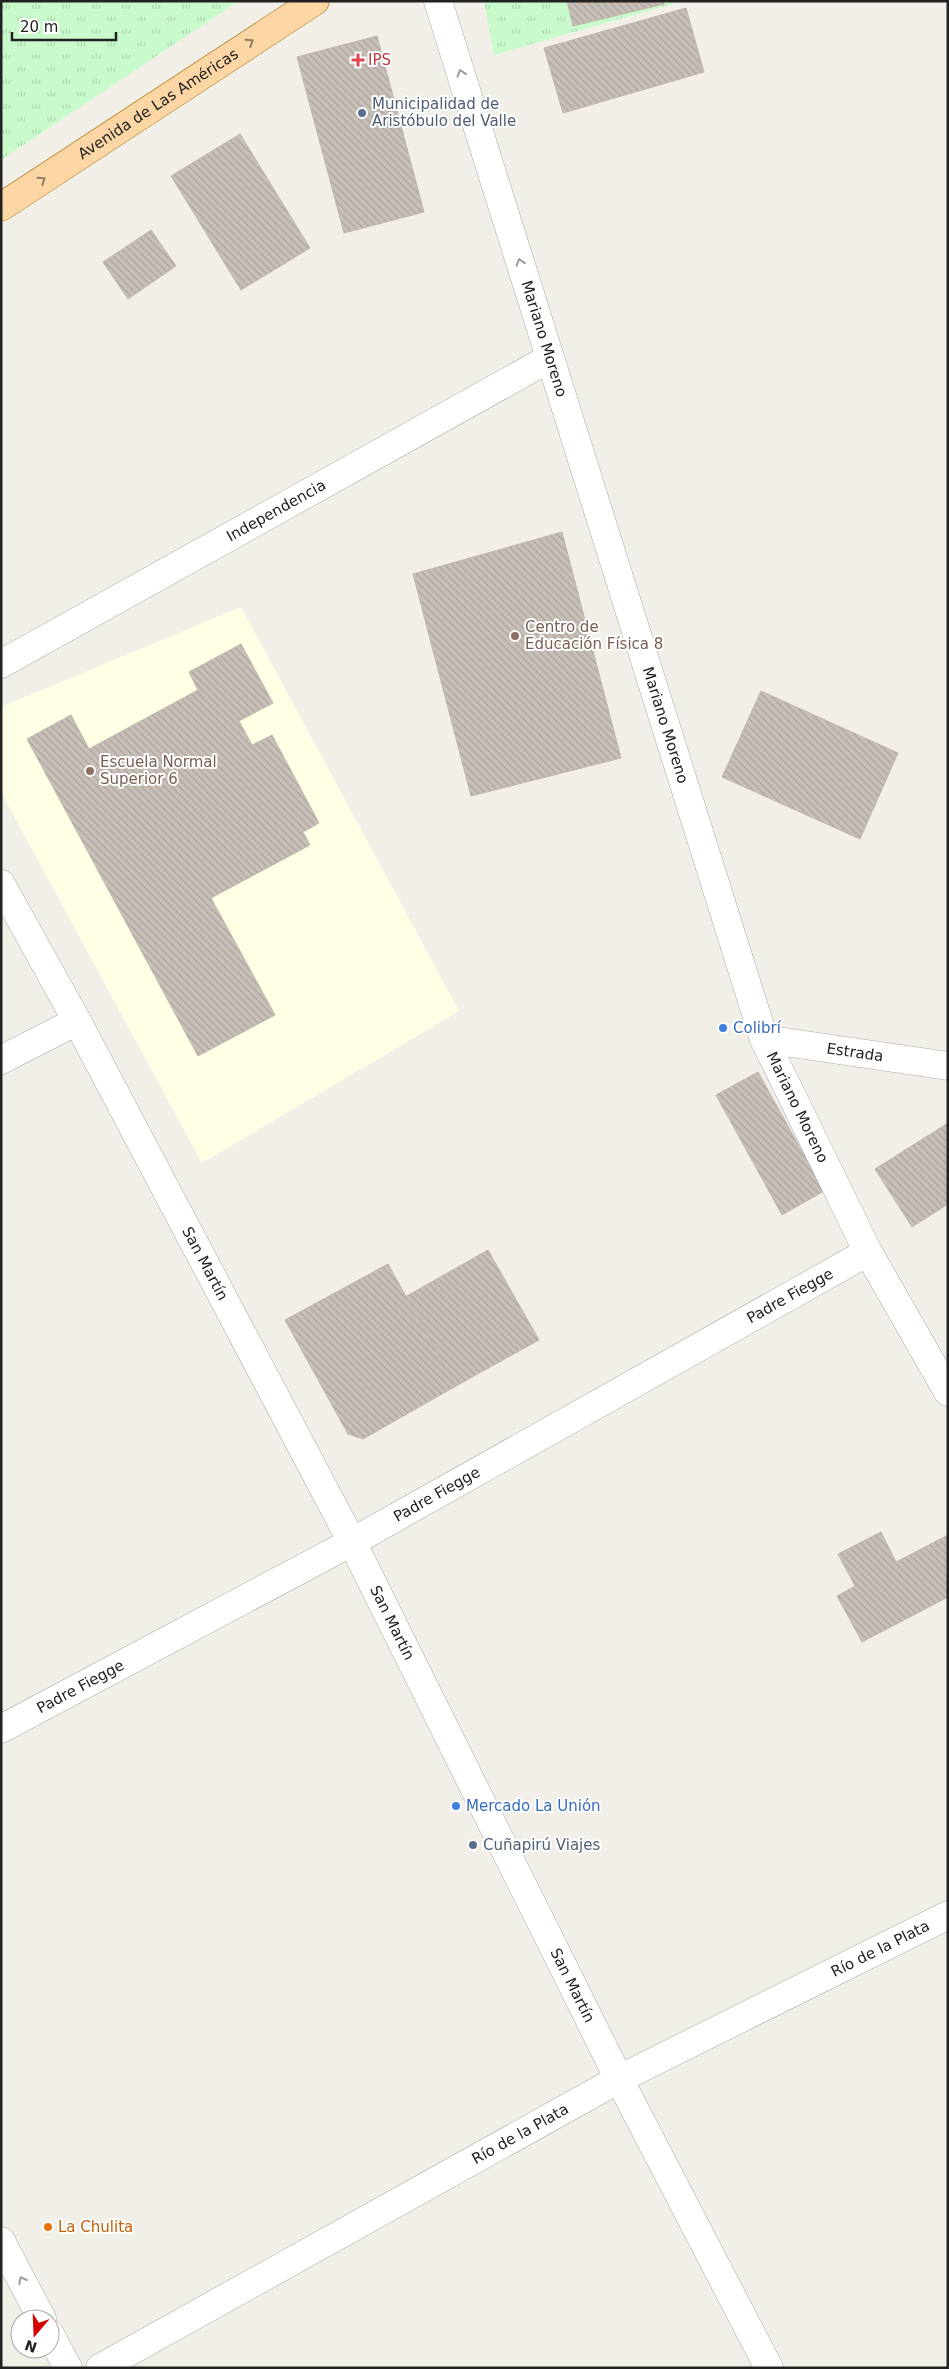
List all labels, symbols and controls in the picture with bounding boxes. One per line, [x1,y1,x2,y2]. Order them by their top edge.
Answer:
scale bar [12,10,116,42]
text: 20 m [20,18,58,36]
one-way arrow [245,39,254,48]
street label: Avenida de Las Américas [75,45,242,163]
place label: IPS [368,51,391,69]
marker: IPS [352,54,364,66]
one-way arrow [456,70,466,78]
place label: Municipalidad de Aristóbulo del Valle [372,95,516,130]
marker: Municipalidad de Aristóbulo del Valle [356,107,368,119]
one-way arrow [36,177,46,186]
one-way arrow [516,258,526,267]
street label: Mariano Moreno [517,278,571,399]
street label: Independencia [223,476,329,545]
place label: Centro de Educación Física 8 [525,618,663,653]
marker: Centro de Educación Física 8 [509,630,521,642]
street label: Mariano Moreno [639,665,692,786]
place label: Escuela Normal Superior 6 [100,753,217,788]
marker: Escuela Normal Superior 6 [84,765,96,777]
place label: Colibrí [733,1019,782,1037]
marker: Colibrí [717,1022,729,1034]
street label: Estrada [825,1039,885,1065]
street label: Mariano Moreno [763,1049,832,1166]
street label: San Martín [178,1224,232,1304]
street label: Padre Fiegge [744,1264,836,1327]
street label: Padre Fiegge [390,1463,483,1526]
street label: San Martín [366,1583,418,1663]
street label: Padre Fiegge [34,1656,127,1717]
place label: Mercado La Unión [466,1797,601,1815]
marker: Mercado La Unión [450,1800,462,1812]
place label: Cuñapirú Viajes [483,1836,600,1854]
marker: Cuñapirú Viajes [467,1839,479,1851]
street label: Río de la Plata [828,1917,933,1981]
street label: San Martín [546,1945,599,2026]
street label: Río de la Plata [469,2100,572,2168]
place label: La Chulita [58,2218,133,2236]
marker: La Chulita [42,2221,54,2233]
one-way arrow [18,2276,28,2285]
north arrow [10,2309,60,2359]
text: N [23,2337,39,2356]

